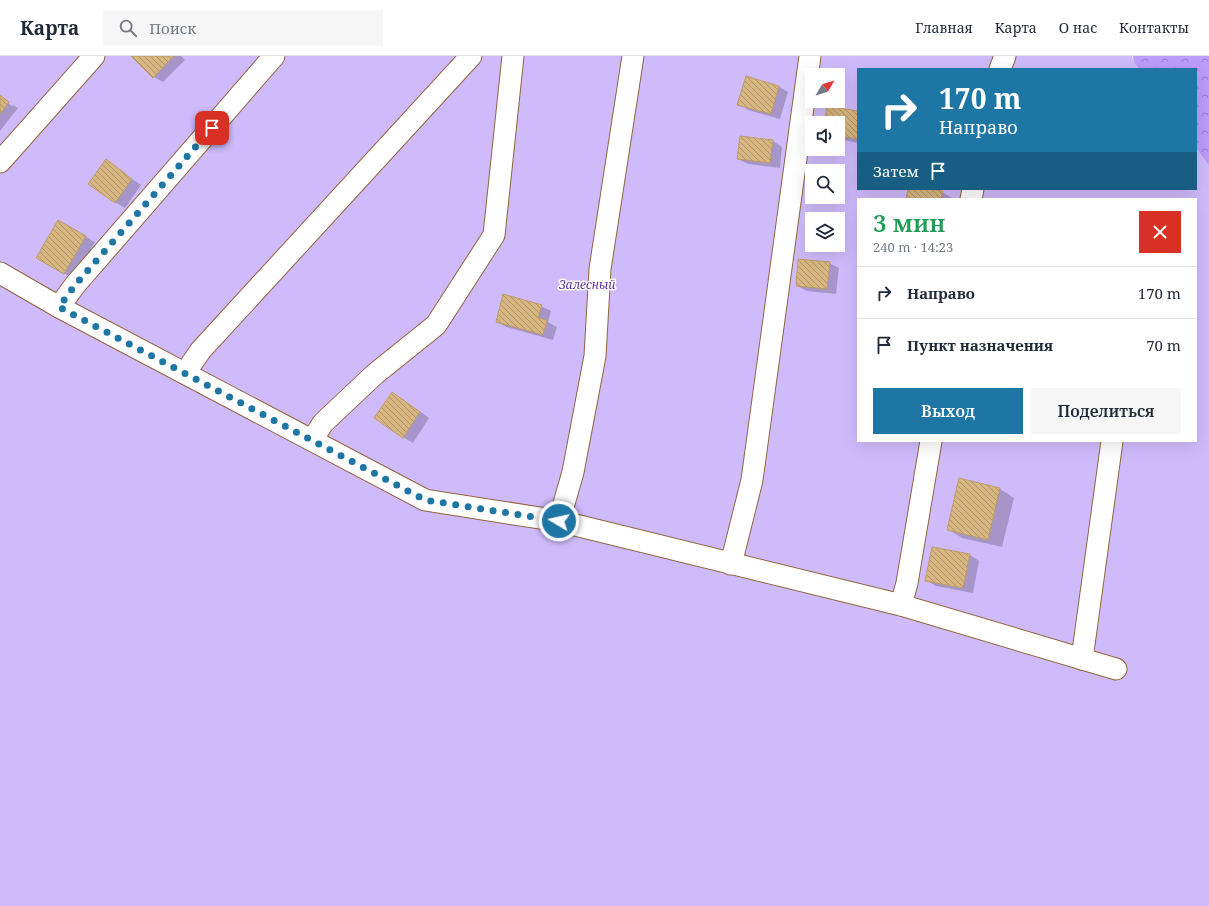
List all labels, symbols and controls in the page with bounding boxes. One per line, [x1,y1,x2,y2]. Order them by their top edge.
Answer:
search box [103,10,383,46]
text: Карта [20,15,79,41]
icon: search [117,17,139,39]
text: Поиск [149,18,196,38]
text: Главная [915,18,973,37]
text: Карта [995,18,1037,37]
text: О нас [1059,18,1097,37]
text: Контакты [1119,18,1189,37]
north arrow [805,68,845,108]
map controls [805,68,845,252]
text: 170 m [939,79,1021,117]
icon: right [873,84,925,136]
pin [195,111,229,145]
text: Направо [939,115,1018,139]
button: sound [805,116,845,156]
icon: arrive [201,117,223,139]
icon: arrive [927,160,949,182]
text: Затем [873,161,919,181]
button: search [805,164,845,204]
text: 3 мин [873,206,945,239]
button: close [1139,211,1181,253]
button: layers [805,212,845,252]
text: 240 m · 14:23 [873,238,953,256]
park label: Залесный [559,276,615,293]
icon: right [873,282,895,304]
text: Направо [907,283,975,303]
text: 170 m [1138,283,1181,303]
icon: arrive [873,334,895,356]
text: Пункт назначения [907,335,1053,355]
text: 70 m [1146,335,1181,355]
button: Выход [873,388,1023,434]
button: Поделиться [1031,388,1181,434]
position arrow [538,500,580,542]

